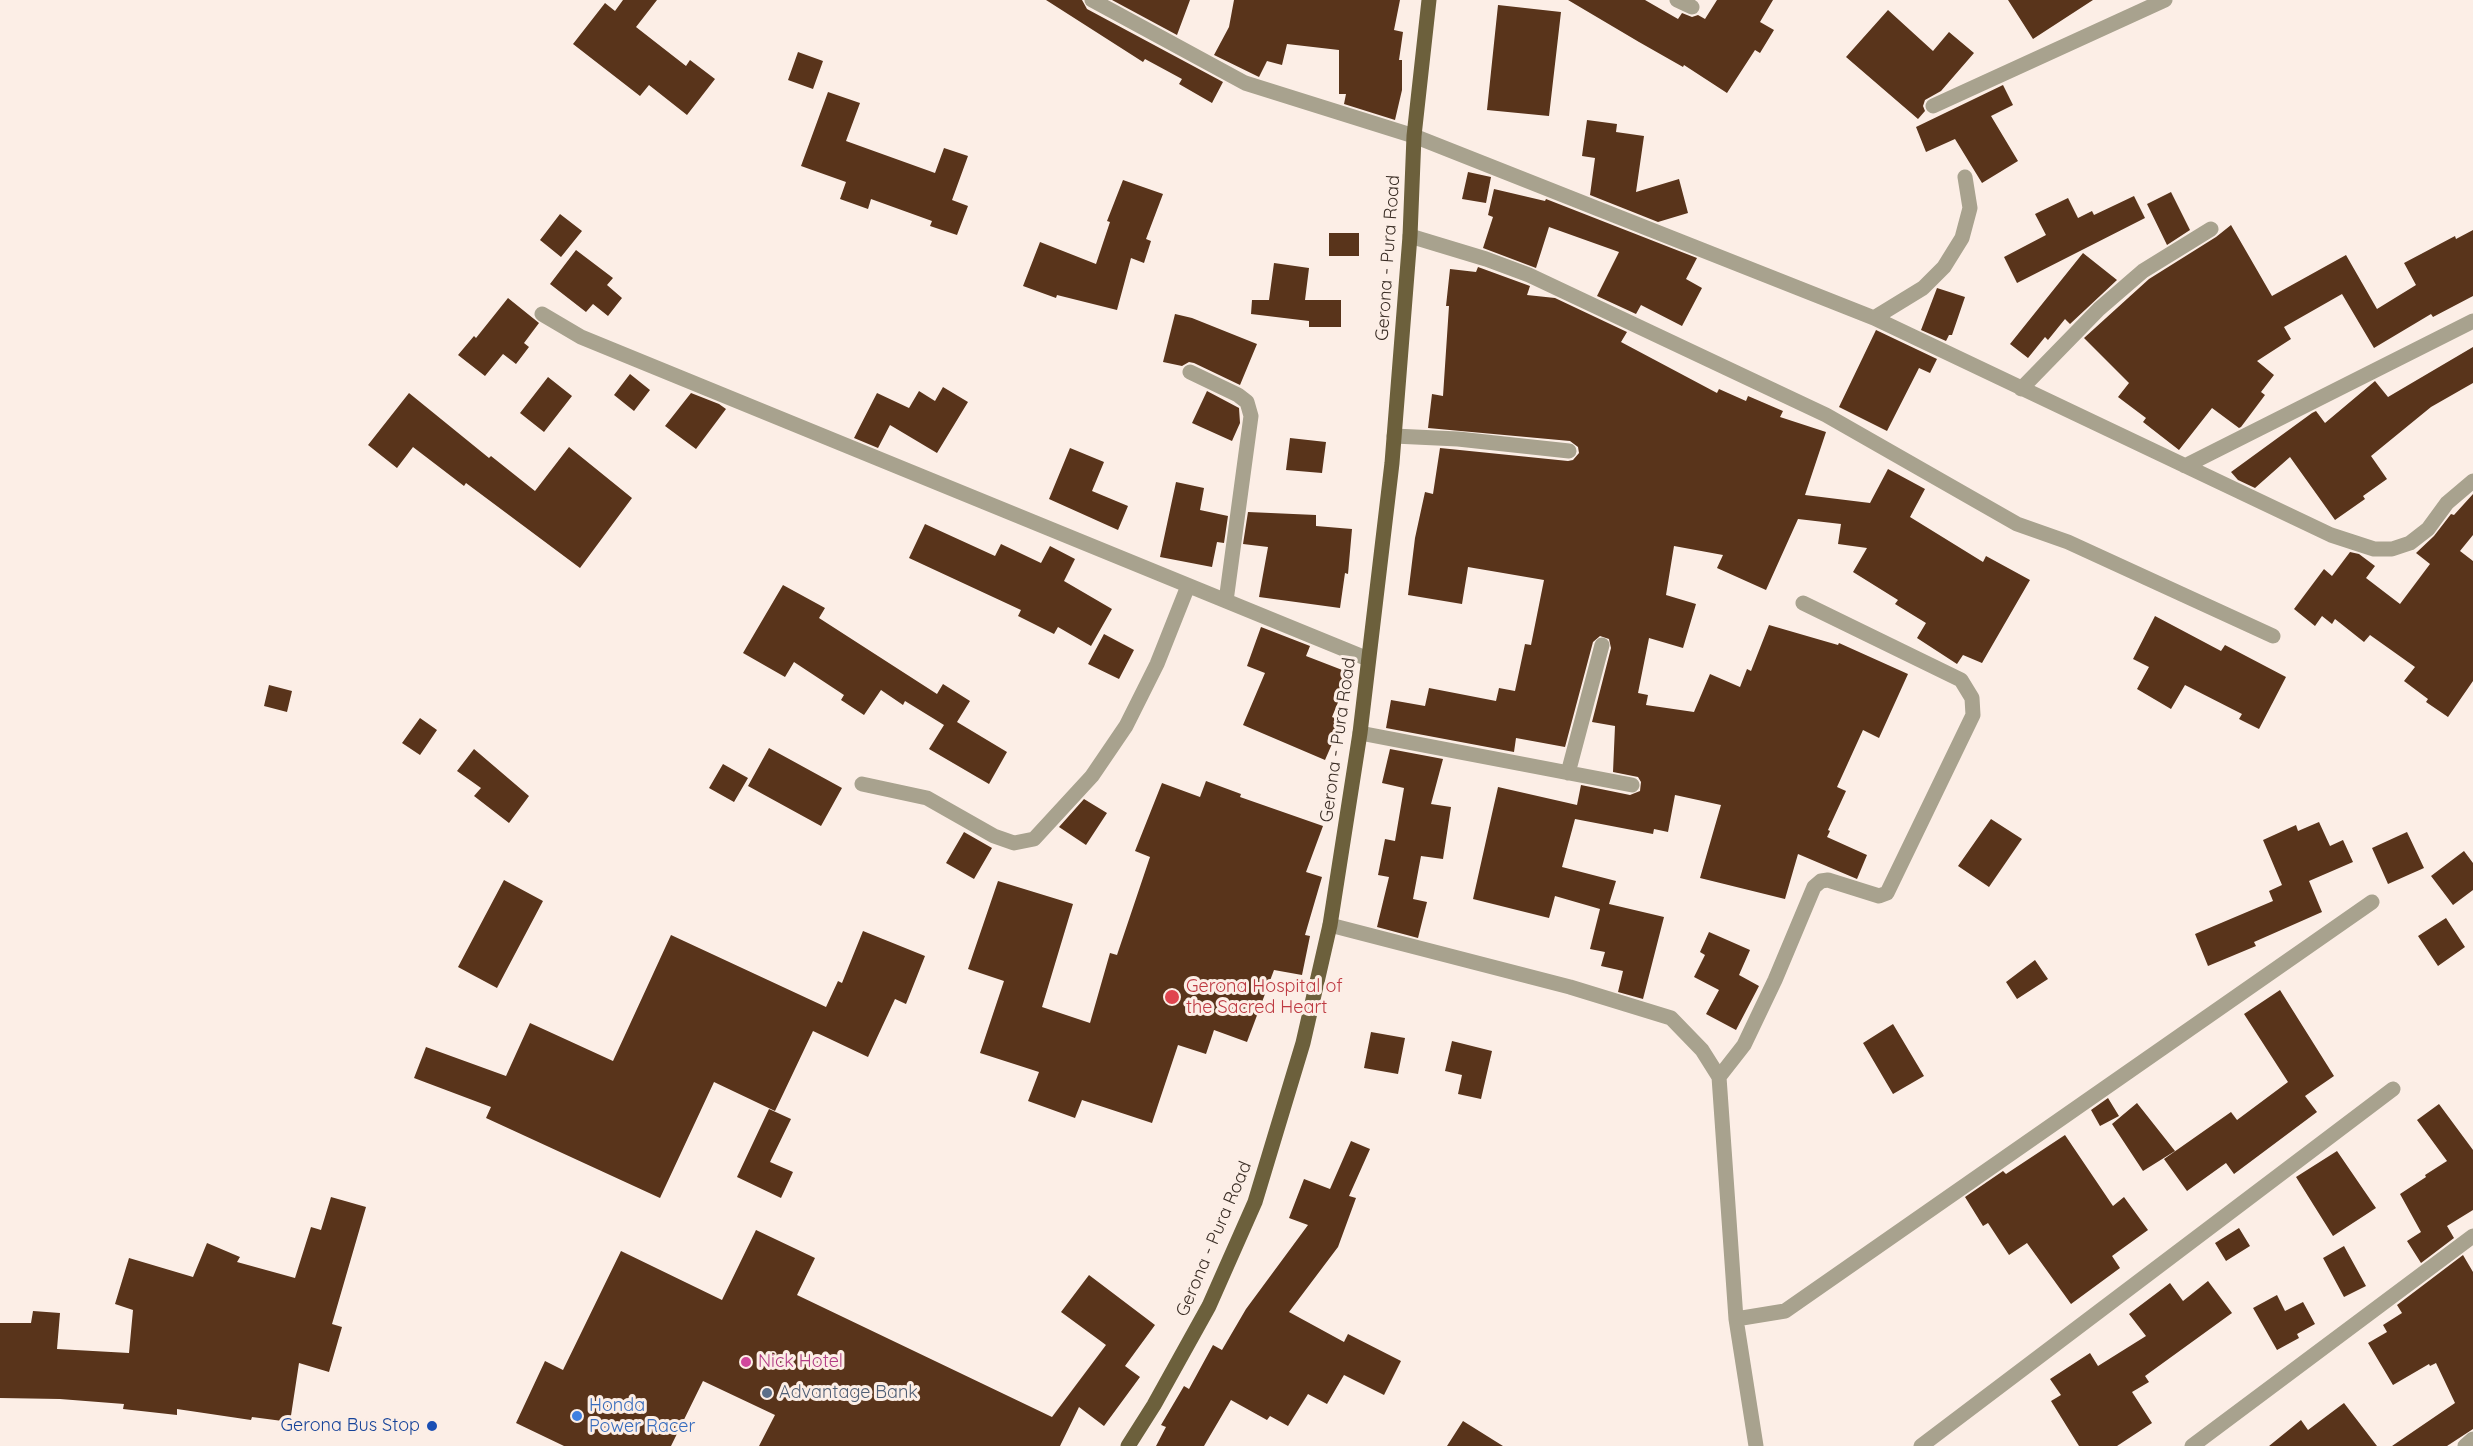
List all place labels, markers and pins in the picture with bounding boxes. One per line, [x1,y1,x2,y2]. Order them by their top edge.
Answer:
place label: Gerona Hospital of the Sacred Heart [1186,976,1343,1018]
marker: Gerona Hospital of the Sacred Heart [1163,988,1181,1006]
place label: Nick Hotel [758,1351,843,1373]
marker: Nick Hotel [739,1355,753,1369]
place label: Advantage Bank [779,1382,918,1404]
marker: Advantage Bank [760,1386,774,1400]
place label: Honda Power Racer [589,1395,695,1438]
marker: Honda Power Racer [570,1409,584,1423]
place label: Gerona Bus Stop [280,1415,420,1437]
marker: Gerona Bus Stop [425,1419,439,1433]

